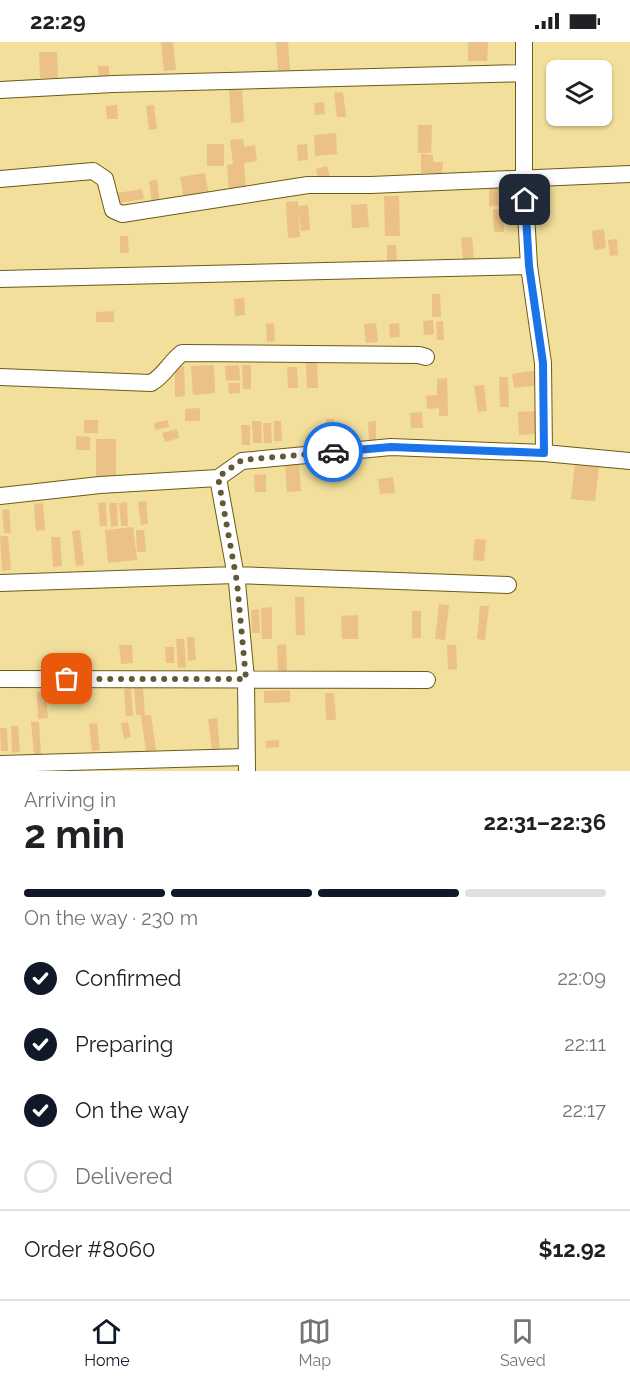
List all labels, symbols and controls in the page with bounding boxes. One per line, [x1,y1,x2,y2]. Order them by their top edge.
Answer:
text: 22:29 [30,8,86,34]
map controls [546,60,612,126]
button: layers [546,60,612,126]
pin [499,174,550,225]
icon: home [508,183,541,216]
courier [303,422,363,482]
icon: car [317,436,350,469]
pin [41,653,92,704]
icon: bag [50,662,83,695]
text: Arriving in [24,788,116,812]
text: 22:31–22:36 [484,809,606,835]
text: 2 min [24,811,125,857]
text: On the way · 230 m [24,906,198,930]
icon: check [24,962,57,995]
text: Confirmed [75,965,182,991]
text: 22:09 [557,966,606,990]
icon: check [24,1028,57,1061]
text: Preparing [75,1031,173,1057]
text: 22:11 [564,1032,606,1056]
icon: check [24,1094,57,1127]
text: On the way [75,1097,189,1123]
text: 22:17 [562,1098,606,1122]
text: Delivered [75,1163,173,1189]
text: Order #8060 [24,1236,155,1262]
text: $12.92 [538,1236,606,1262]
tab: Home [84,1315,130,1370]
tab: Map [298,1315,331,1370]
tab: Saved [500,1315,546,1370]

